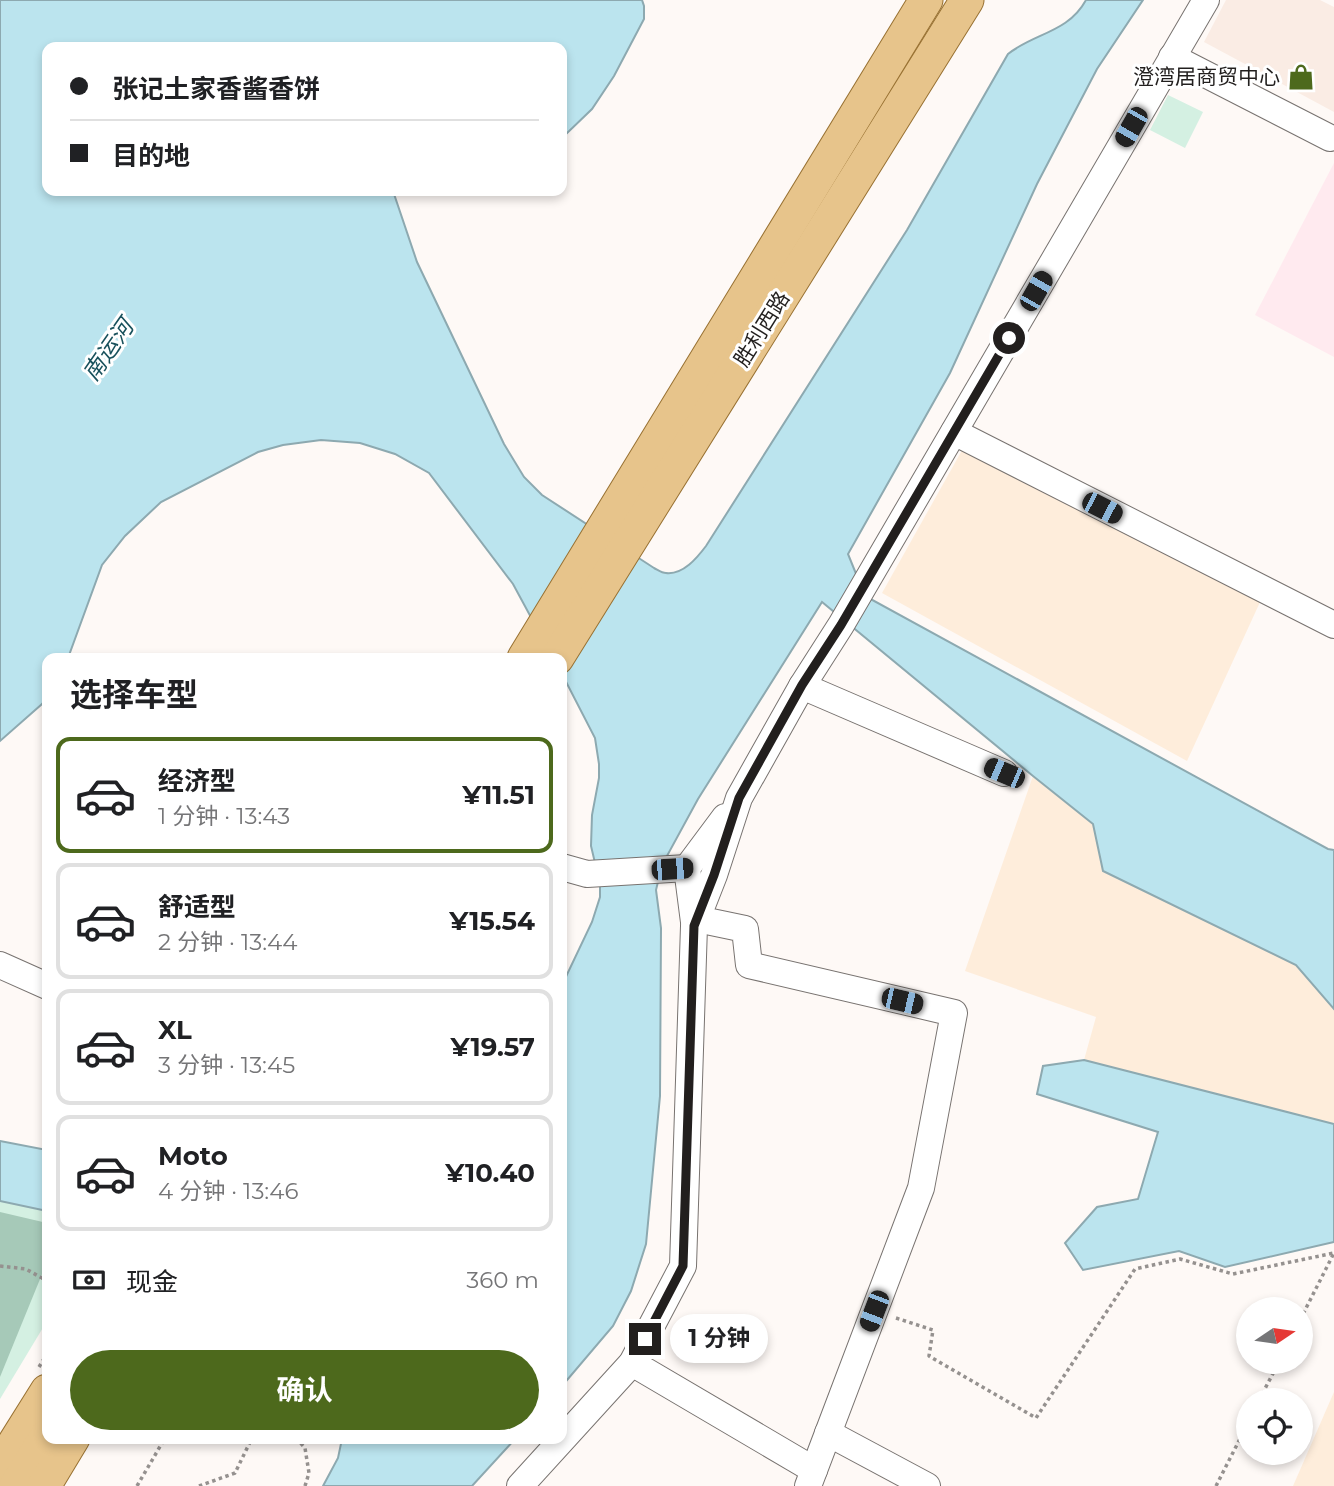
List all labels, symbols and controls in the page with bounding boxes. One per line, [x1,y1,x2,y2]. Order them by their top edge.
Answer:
shop icon: 澄湾居商贸中心 [1286,62,1316,92]
place label: 澄湾居商贸中心 [1133,64,1280,89]
text: 张记土家香酱香饼 [112,73,320,105]
car [1112,104,1151,150]
text: 目的地 [112,140,190,172]
car [1017,268,1056,314]
street label: 胜利西路 [729,286,794,371]
water label: 南运河 [77,310,142,386]
route start [993,322,1025,354]
car [1079,489,1126,527]
text: 选择车型 [70,675,198,714]
car [981,755,1028,791]
icon: car [74,764,137,827]
text: 经济型 [158,765,236,797]
text: ¥11.51 [462,779,535,811]
text: 1 分钟 · 13:43 [158,802,290,830]
car [651,857,694,881]
icon: car [74,890,137,953]
text: 舒适型 [158,891,236,923]
text: ¥15.54 [449,905,535,937]
text: 2 分钟 · 13:44 [158,928,298,956]
car [880,986,925,1016]
text: XL [158,1014,192,1046]
icon: car [74,1016,137,1079]
text: ¥19.57 [451,1031,535,1063]
text: 3 分钟 · 13:45 [158,1051,295,1079]
text: Moto [158,1140,228,1172]
icon: car [74,1142,137,1205]
text: ¥10.40 [445,1157,535,1189]
text: 4 分钟 · 13:46 [158,1177,298,1205]
icon: cash [70,1261,108,1299]
text: 现金 [126,1266,178,1298]
text: 360 m [466,1266,539,1294]
car [857,1288,892,1334]
north arrow [1236,1297,1312,1374]
map controls [1236,1297,1313,1465]
callout: 1 分钟 [670,1314,768,1364]
route end [629,1323,661,1355]
text: 1 分钟 [688,1324,750,1352]
button: 确认 [70,1350,539,1430]
button: locate [1236,1388,1313,1465]

